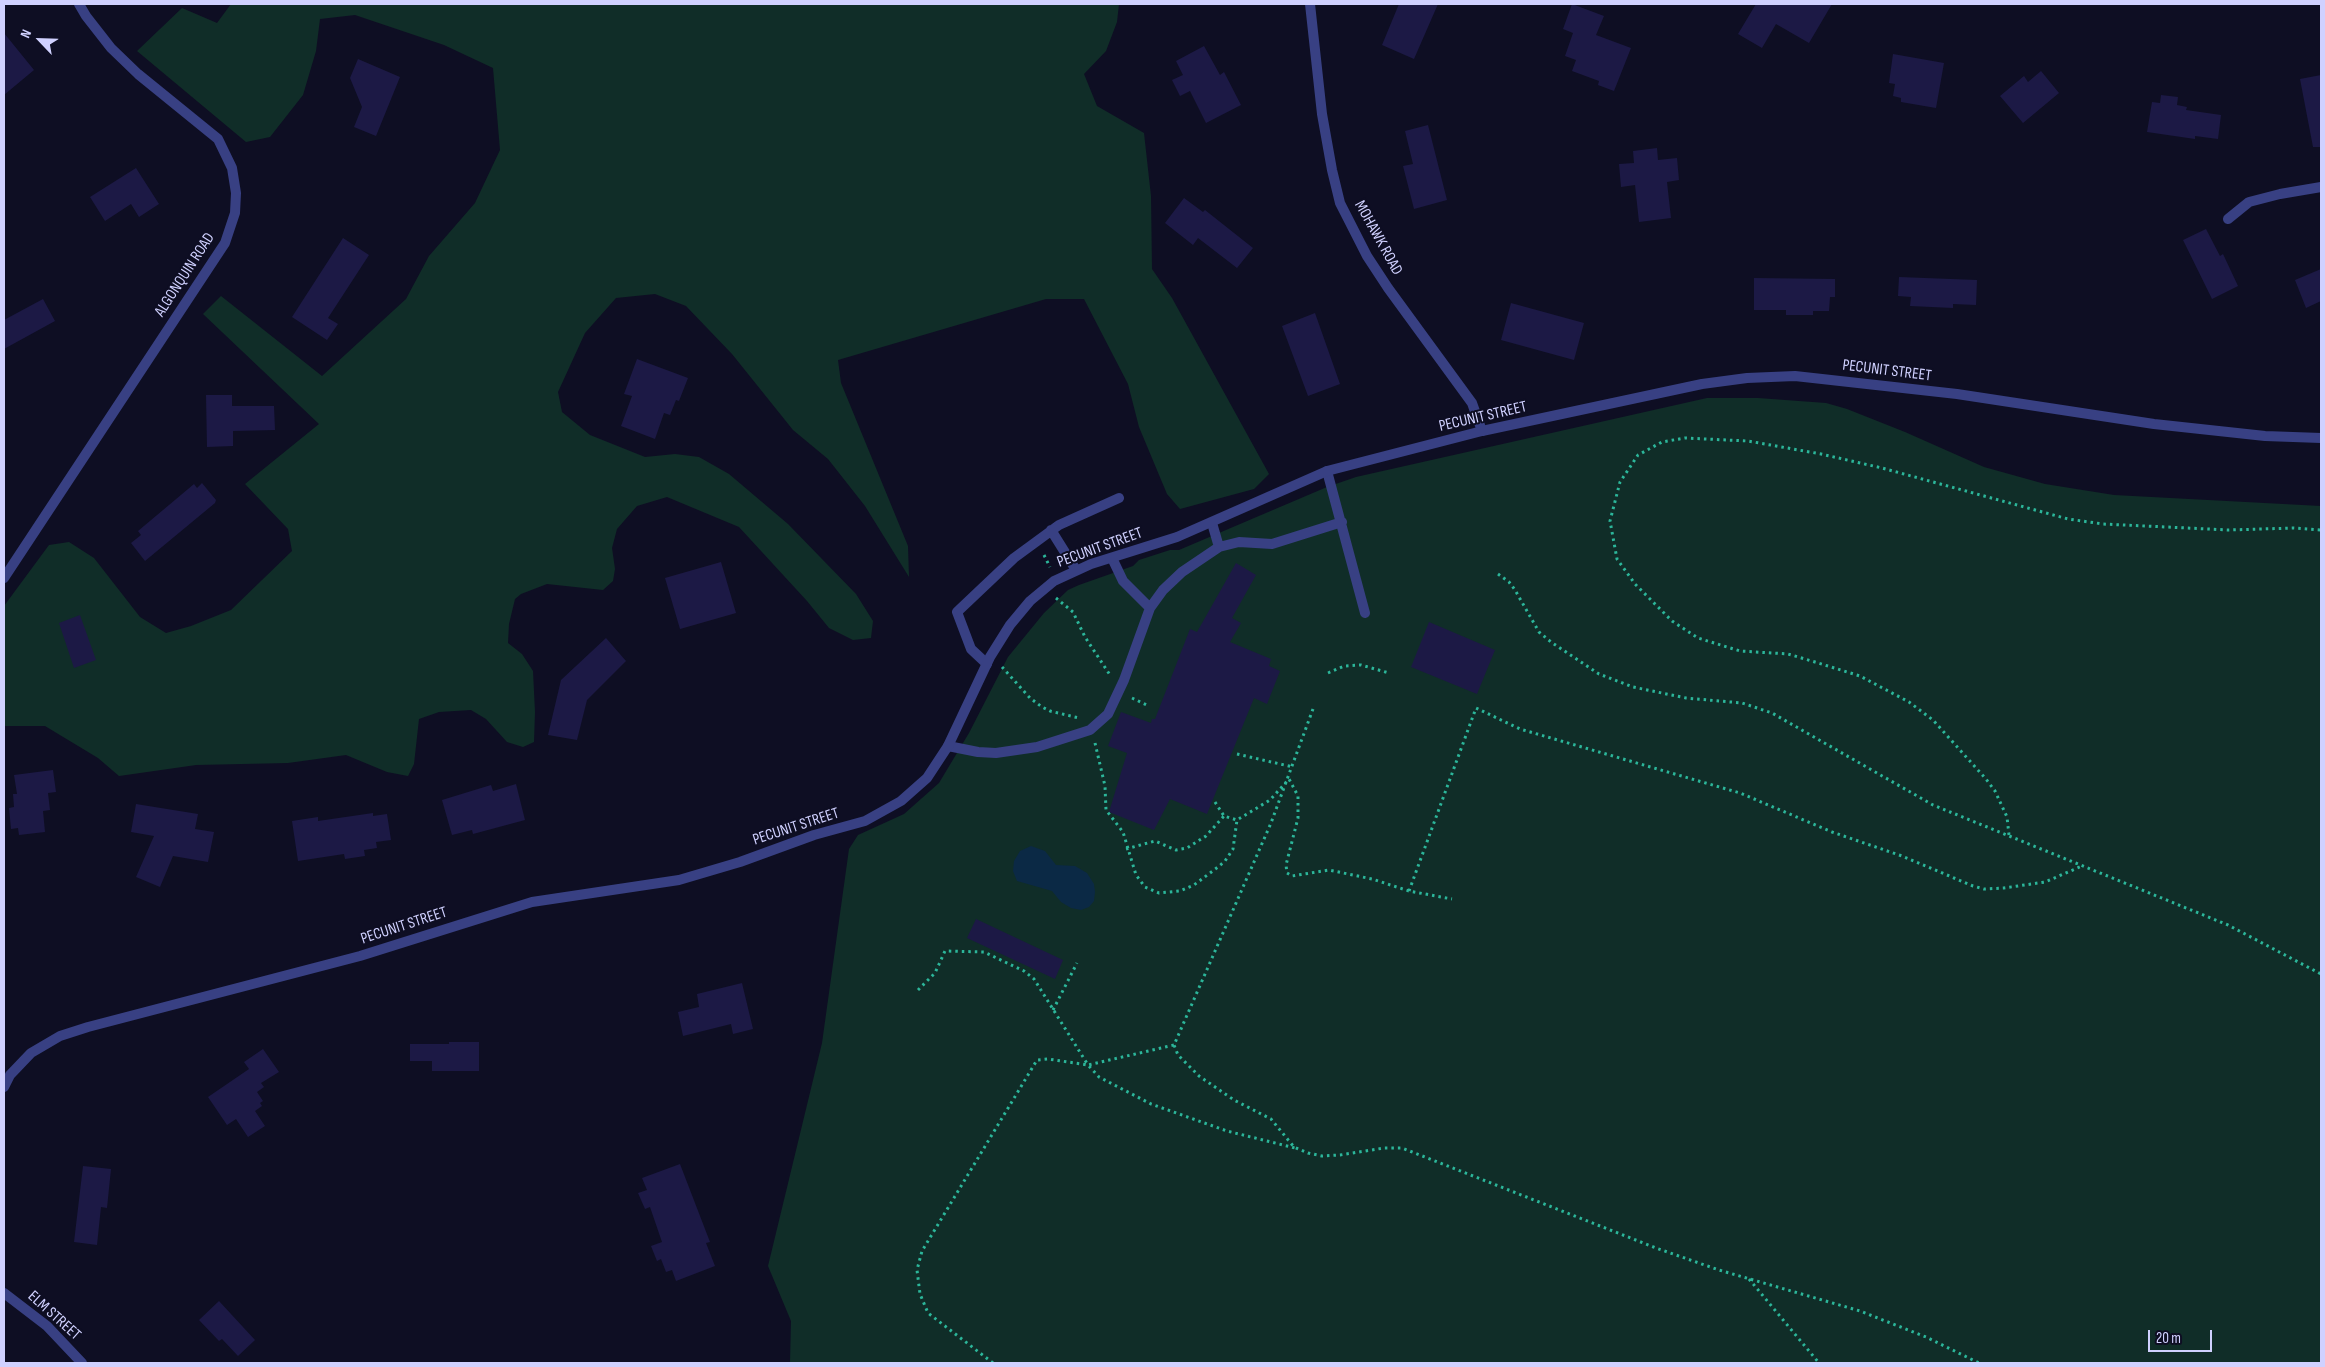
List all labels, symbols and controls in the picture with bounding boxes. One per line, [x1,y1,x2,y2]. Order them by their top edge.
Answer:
north arrow [15,15,65,65]
text: N [17,27,35,41]
street label: MOHAWK ROAD [1350,197,1406,279]
street label: ALGONQUIN ROAD [151,229,219,321]
street label: PECUNIT STREET [1841,356,1933,386]
street label: PECUNIT STREET [1437,398,1529,436]
street label: PECUNIT STREET [1055,524,1145,572]
street label: PECUNIT STREET [750,804,842,850]
street label: PECUNIT STREET [358,903,450,949]
street label: ELM STREET [23,1287,85,1345]
scale bar [2150,1320,2214,1352]
text: 20 m [2156,1329,2181,1348]

